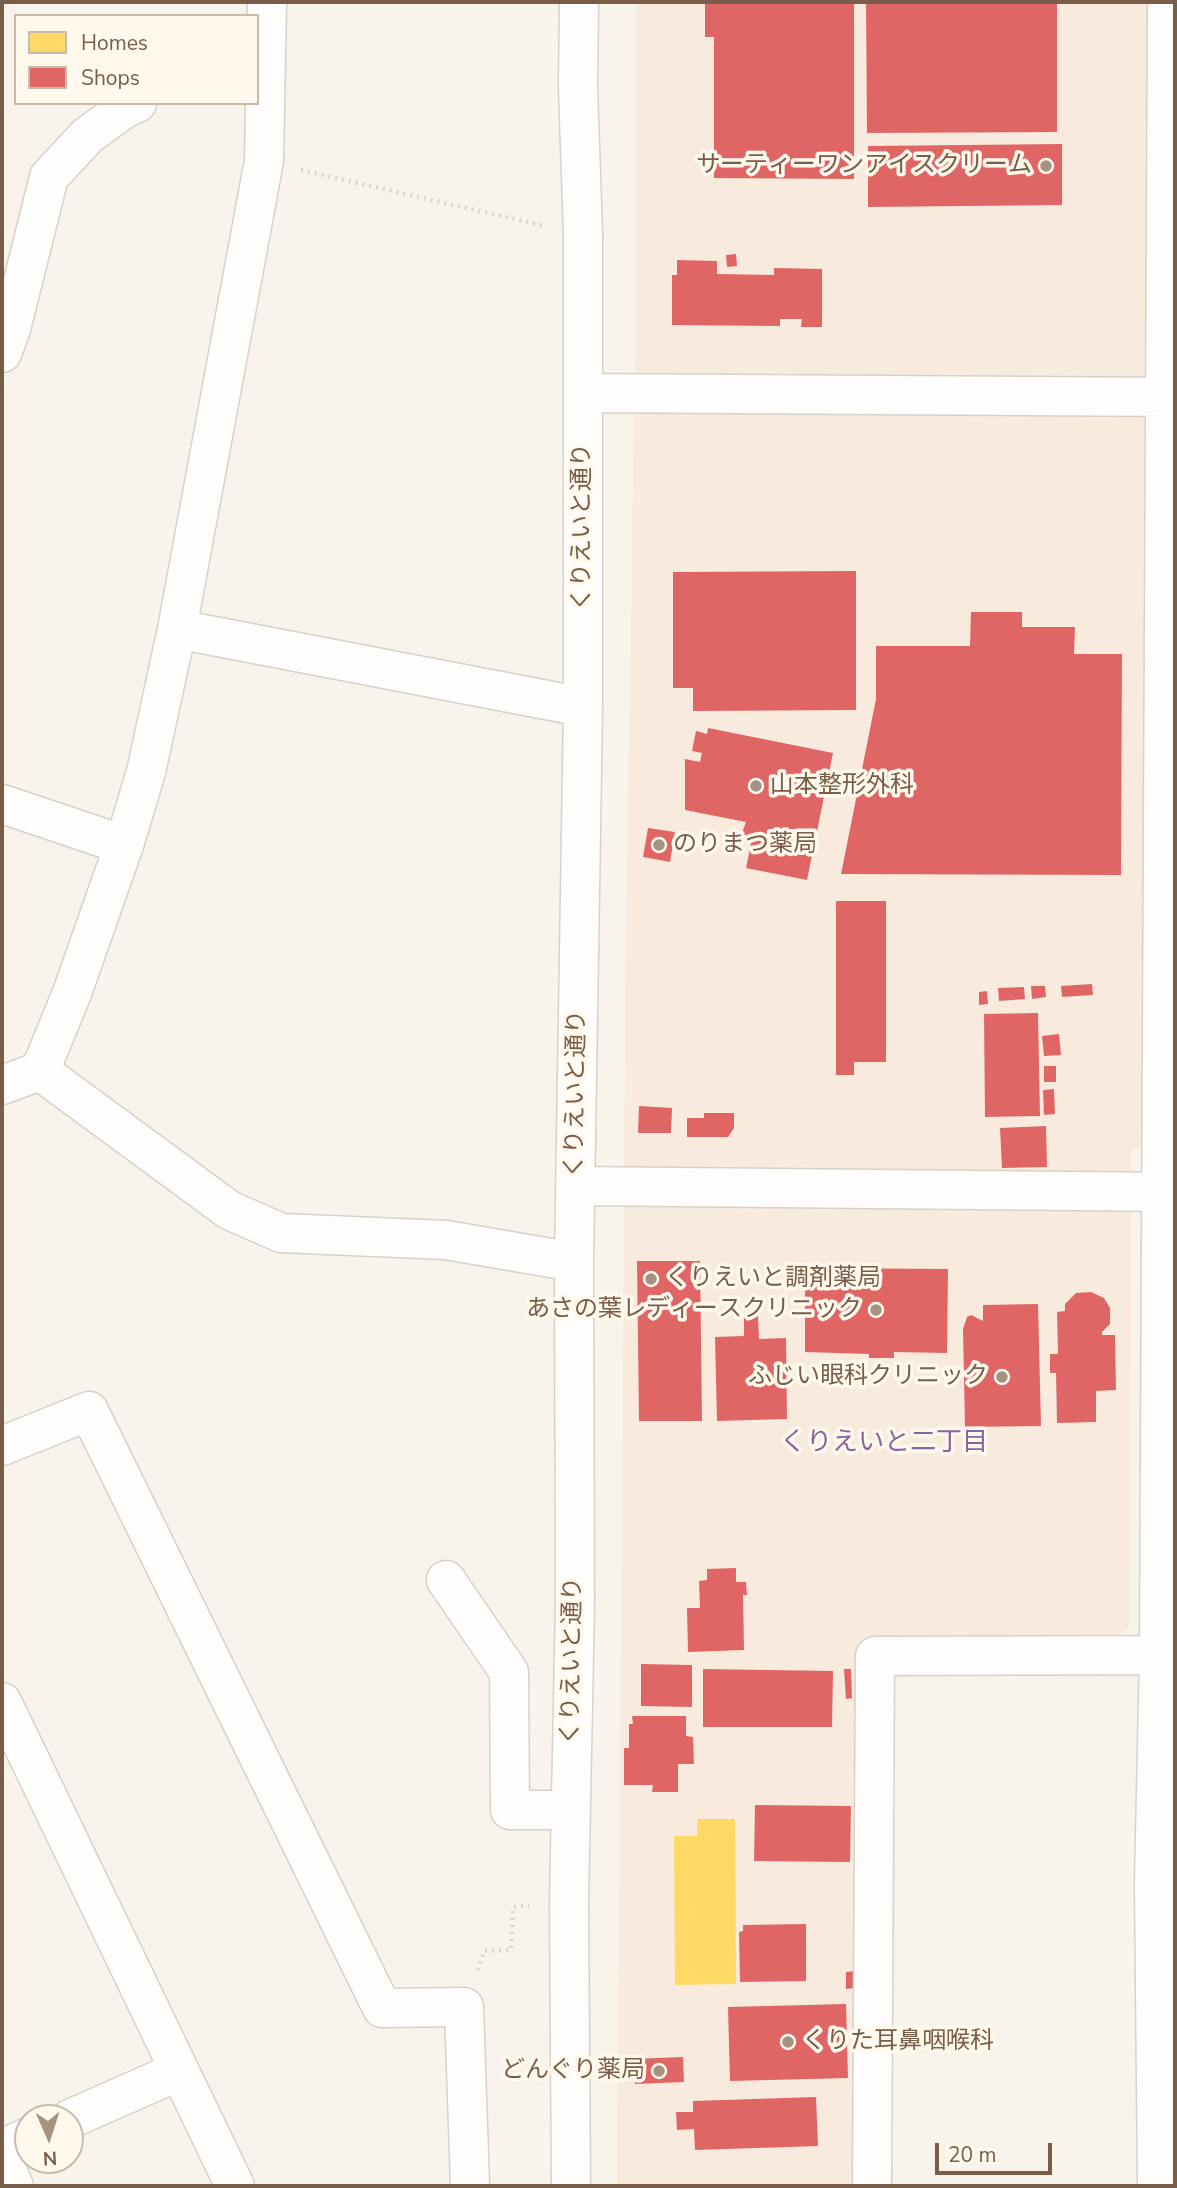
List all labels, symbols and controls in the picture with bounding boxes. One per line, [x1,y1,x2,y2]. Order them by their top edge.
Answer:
legend [14,14,259,105]
text: Homes [81,29,148,57]
text: Shops [81,64,140,92]
place label: サーティーワンアイスクリーム [696,152,1032,180]
marker: サーティーワンアイスクリーム [1038,158,1054,174]
street label: くりえいと通り [569,443,597,611]
place label: 山本整形外科 [770,772,914,800]
marker: 山本整形外科 [748,778,764,794]
place label: のりまつ薬局 [673,831,817,859]
marker: のりまつ薬局 [651,837,667,853]
street label: くりえいと通り [561,1010,593,1178]
place label: くりえいと調剤薬局 [665,1265,881,1293]
marker: くりえいと調剤薬局 [643,1271,659,1287]
place label: あさの葉レディースクリニック [526,1296,862,1324]
marker: あさの葉レディースクリニック [868,1302,884,1318]
place label: ふじい眼科クリニック [748,1363,988,1391]
marker: ふじい眼科クリニック [994,1369,1010,1385]
district label: くりえいと二丁目 [780,1428,988,1460]
street label: くりえいと通り [557,1577,589,1745]
place label: くりた耳鼻咽喉科 [802,2028,994,2056]
marker: くりた耳鼻咽喉科 [780,2034,796,2050]
place label: どんぐり薬局 [501,2057,645,2085]
marker: どんぐり薬局 [651,2063,667,2079]
north arrow [14,2104,84,2174]
scale bar [939,2128,1056,2172]
text: 20 m [948,2141,997,2169]
text: N [42,2145,58,2171]

